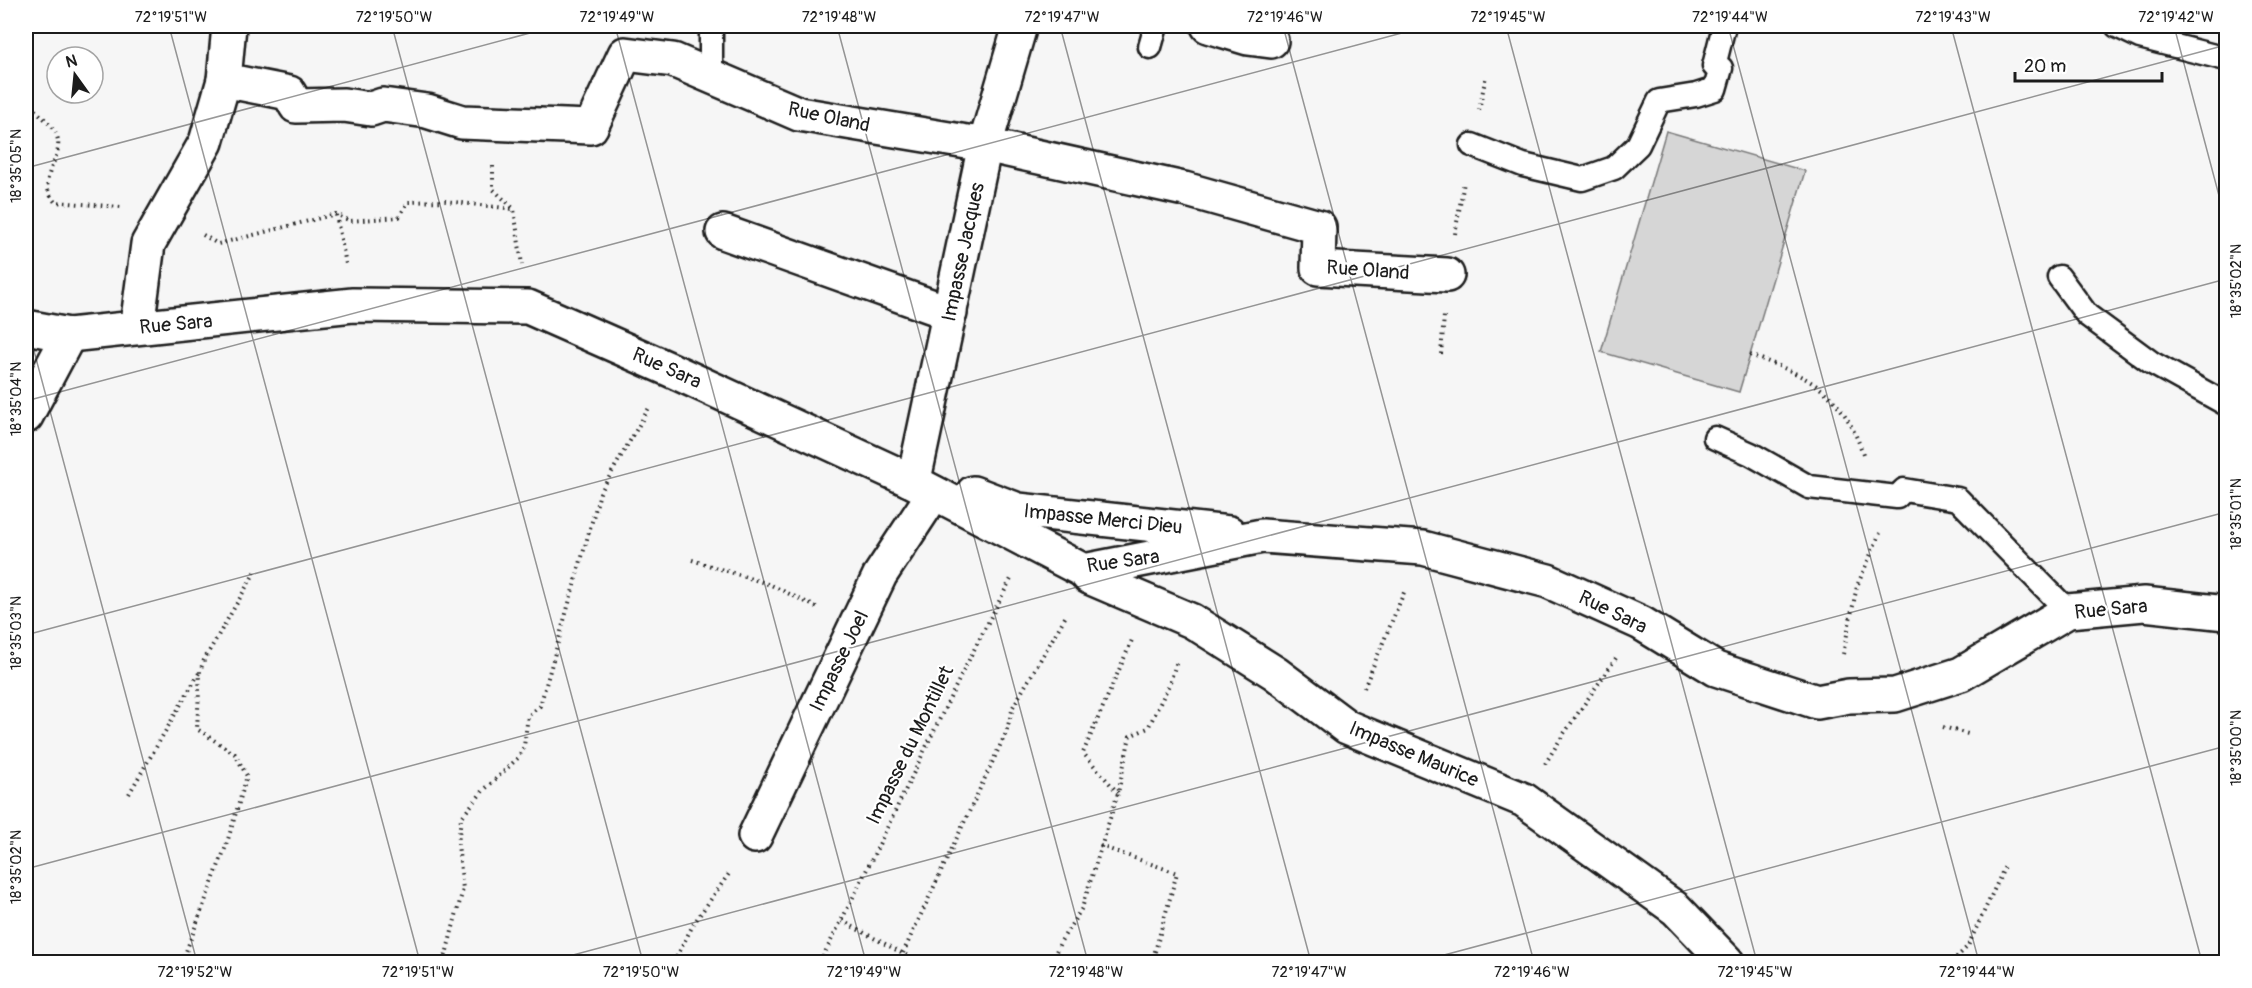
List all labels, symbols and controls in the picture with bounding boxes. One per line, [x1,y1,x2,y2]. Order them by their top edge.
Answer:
text: 72°19'51"W [135,8,207,27]
text: 72°19'50"W [356,8,433,27]
text: 72°19'49"W [580,8,655,27]
text: 72°19'48"W [802,8,876,27]
text: 72°19'47"W [1025,8,1100,27]
text: 72°19'46"W [1247,8,1323,27]
text: 72°19'45"W [1470,8,1546,27]
text: 72°19'44"W [1692,8,1768,27]
text: 72°19'43"W [1915,8,1991,27]
text: 72°19'42"W [2138,8,2214,27]
north arrow [45,45,105,105]
scale bar [2015,45,2162,83]
text: N [64,50,79,73]
text: 20 m [2024,55,2066,78]
street label: Rue Oland [786,96,872,138]
text: 18°35'05"N [7,129,26,203]
street label: Impasse Jacques [936,180,990,324]
text: 18°35'02"N [2227,244,2246,318]
street label: Rue Oland [1326,255,1410,285]
street label: Rue Sara [138,308,214,340]
street label: Rue Sara [628,342,706,394]
text: 18°35'04"N [7,362,26,436]
text: 18°35'01"N [2227,478,2246,550]
street label: Impasse Merci Dieu [1022,498,1184,540]
street label: Rue Sara [1085,544,1161,578]
street label: Rue Sara [1575,585,1651,639]
street label: Rue Sara [2073,593,2149,625]
text: 18°35'03"N [7,596,26,670]
street label: Impasse Joel [804,606,874,716]
street label: Impasse du Montillet [861,661,960,828]
text: 18°35'00"N [2227,710,2246,786]
street label: Impasse Maurice [1345,715,1483,793]
text: 18°35'02"N [7,830,26,904]
text: 72°19'52"W [158,963,233,982]
text: 72°19'51"W [382,963,454,982]
text: 72°19'50"W [603,963,680,982]
text: 72°19'49"W [827,963,902,982]
text: 72°19'48"W [1049,963,1123,982]
text: 72°19'47"W [1272,963,1347,982]
text: 72°19'46"W [1494,963,1570,982]
text: 72°19'45"W [1717,963,1793,982]
text: 72°19'44"W [1939,963,2015,982]

